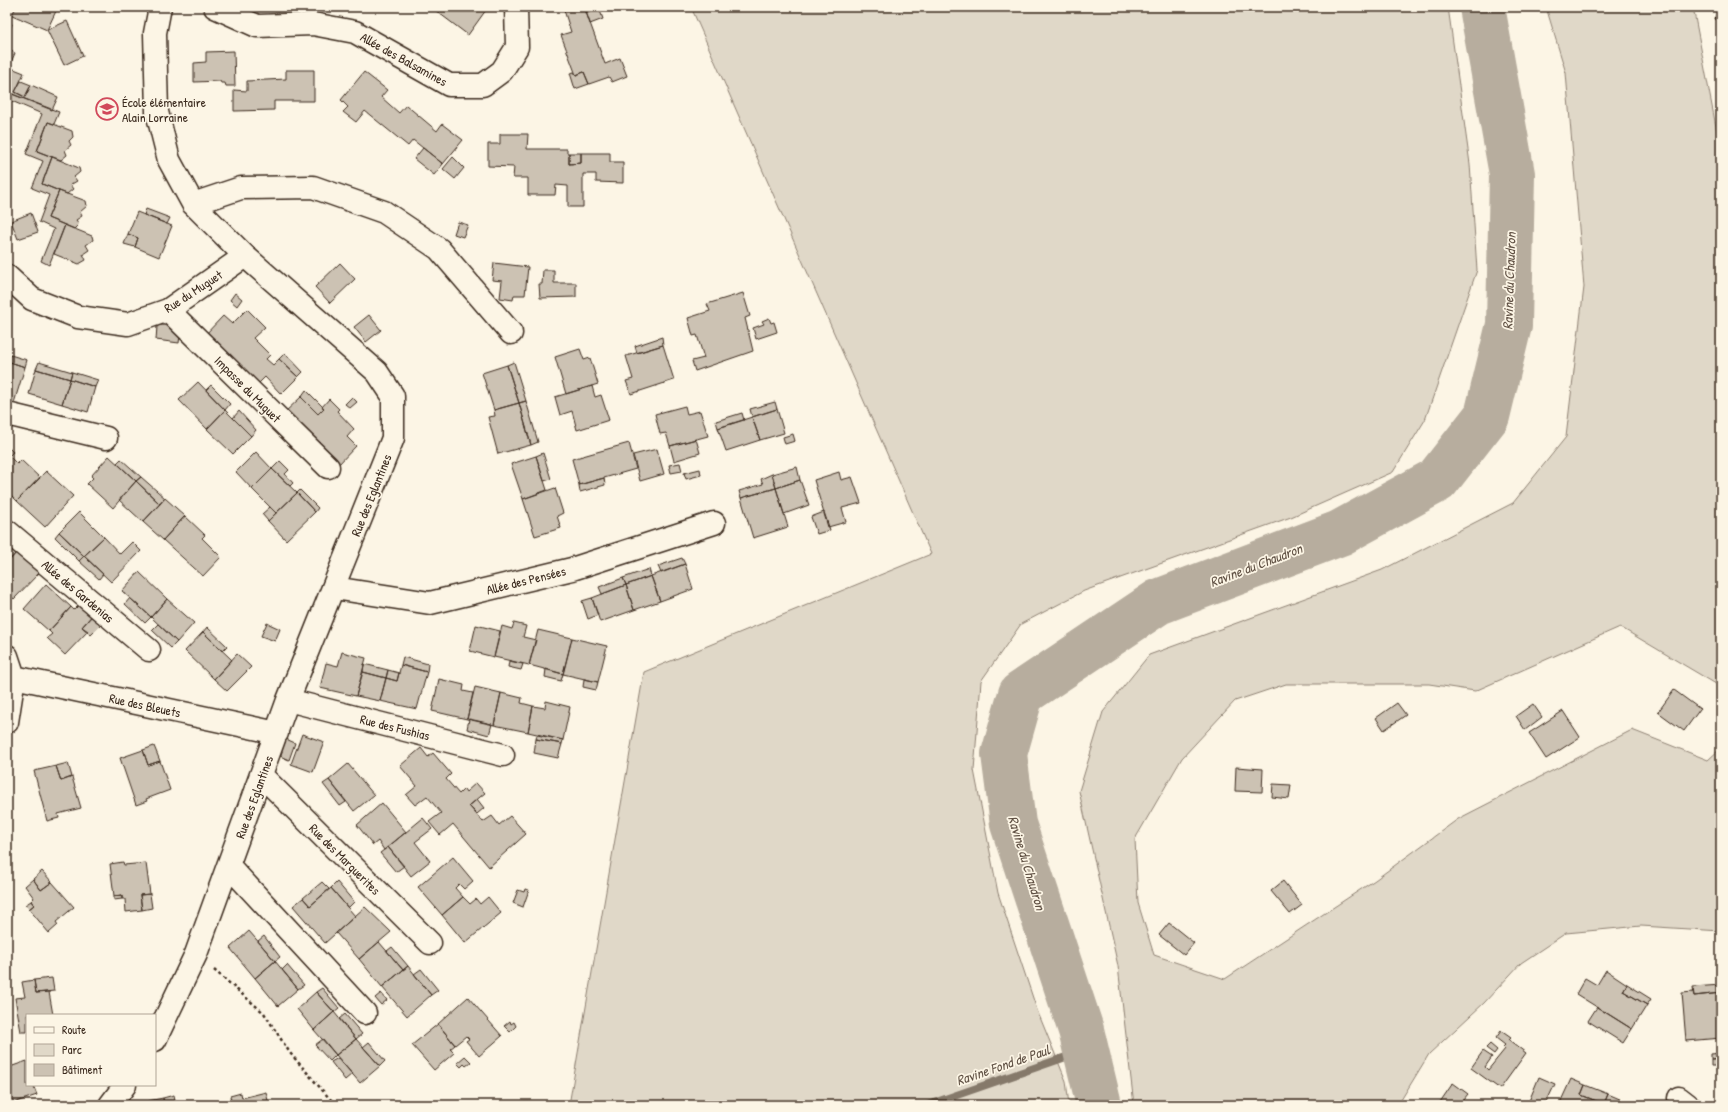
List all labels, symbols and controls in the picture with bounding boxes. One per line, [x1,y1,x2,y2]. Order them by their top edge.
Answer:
street label: Allée des Balsamines [357,28,451,90]
place label: École élémentaire Alain Lorraine [122,93,206,126]
school or university icon: École élémentaire Alain Lorraine [94,96,120,122]
water label: Ravine du Chaudron [1497,230,1520,330]
street label: Rue du Muguet [160,265,226,317]
street label: Impasse du Muguet [211,352,286,427]
street label: Rue des Eglantines [346,451,396,539]
water label: Ravine du Chaudron [1207,538,1306,591]
street label: Allée des Gardenias [38,556,118,626]
street label: Allée des Pensées [484,561,568,599]
street label: Rue des Bleuets [108,689,182,721]
street label: Rue des Fushias [358,710,432,744]
street label: Rue des Eglantines [231,753,277,841]
water label: Ravine du Chaudron [1004,813,1051,914]
street label: Rue des Marguerites [305,819,385,899]
legend [26,1014,156,1086]
text: Route [62,1021,86,1038]
water label: Ravine Fond de Paul [954,1039,1053,1089]
text: Parc [62,1041,82,1058]
text: Bâtiment [62,1061,103,1078]

